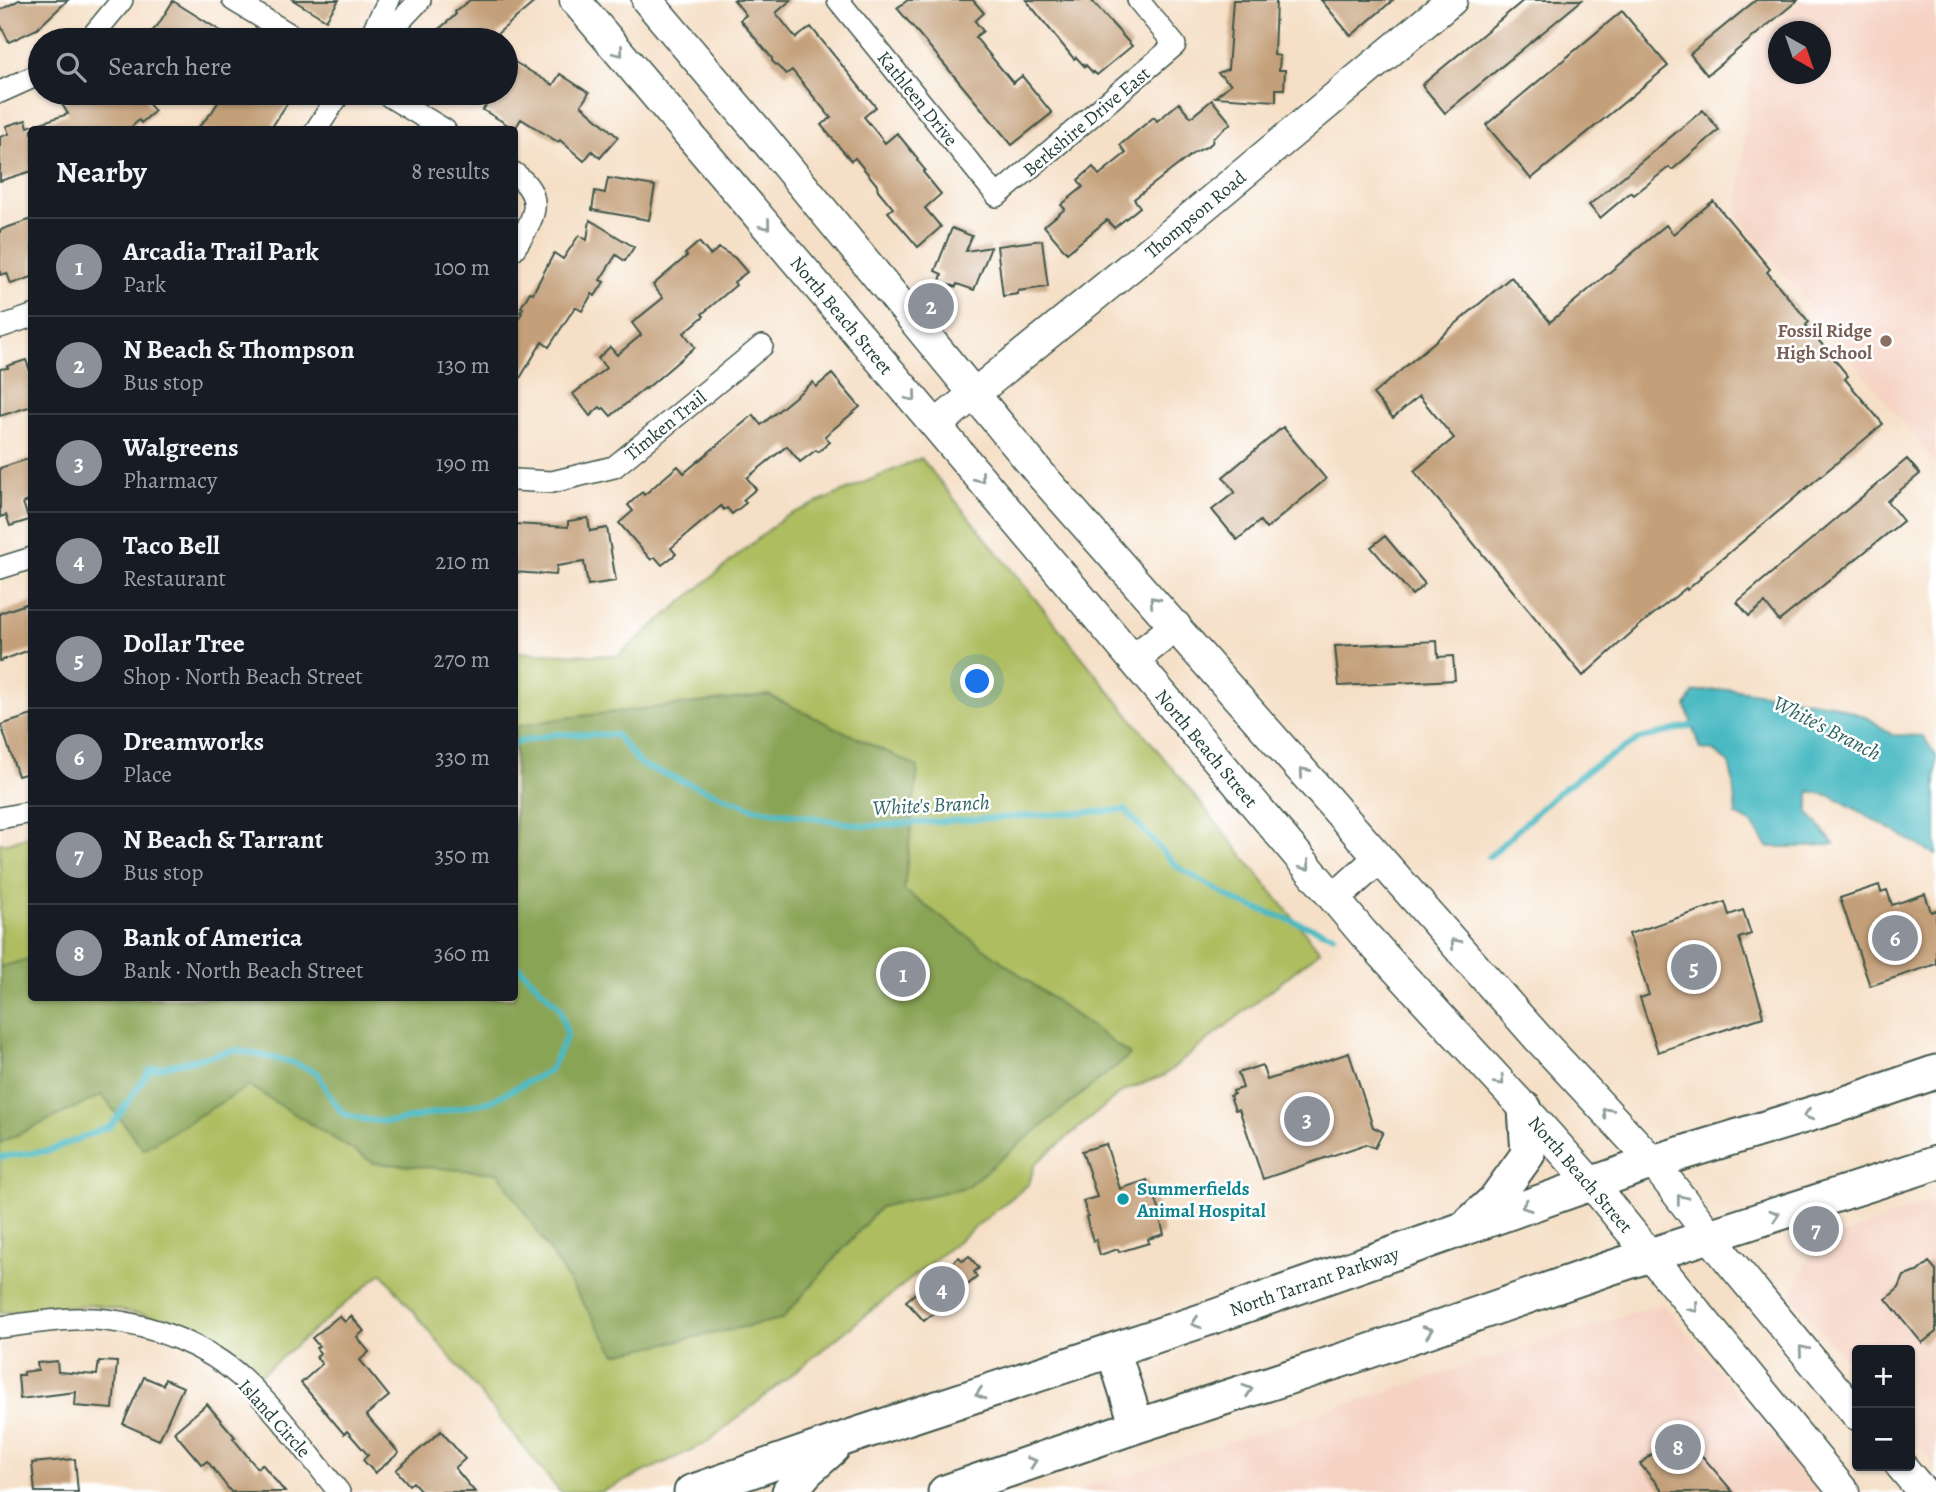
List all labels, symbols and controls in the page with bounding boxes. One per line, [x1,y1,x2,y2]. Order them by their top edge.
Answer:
north arrow [1768,21,1831,84]
search box [28,28,518,105]
one-way arrow [611,44,623,57]
street label: Kathleen Drive [871,46,964,152]
icon: search [52,48,90,86]
text: Search here [108,49,232,84]
street label: Berkshire Drive East [1017,61,1156,183]
text: Nearby [56,152,147,192]
text: 8 results [411,156,490,187]
street label: Thompson Road [1139,164,1252,265]
one-way arrow [758,217,770,230]
text: Arcadia Trail Park [123,234,319,269]
street label: North Beach Street [784,251,899,380]
text: 1 [75,252,83,283]
text: 100 m [434,252,490,283]
text: Park [123,269,166,300]
pin: 2 [908,280,954,332]
place label: Fossil Ridge High School [1776,318,1872,366]
text: N Beach & Thompson [123,332,355,367]
marker: Fossil Ridge High School [1878,333,1894,349]
text: 2 [73,350,85,381]
text: 130 m [437,350,490,381]
text: Bus stop [123,367,203,398]
street label: Timken Trail [619,384,712,467]
one-way arrow [904,389,916,402]
text: Walgreens [123,430,239,465]
text: 3 [74,448,84,479]
text: 190 m [436,448,490,479]
text: Pharmacy [123,465,217,496]
one-way arrow [972,469,984,482]
text: Taco Bell [123,528,220,563]
text: 4 [74,546,84,577]
text: 210 m [435,546,490,577]
text: Restaurant [123,563,226,594]
one-way arrow [1150,596,1162,609]
text: Dollar Tree [123,626,245,661]
text: 5 [74,644,84,675]
text: 270 m [433,644,490,675]
text: Shop · North Beach Street [123,661,363,692]
your location [960,664,994,698]
street label: North Beach Street [1149,684,1264,813]
water label: White's Branch [1768,689,1886,767]
text: Dreamworks [123,724,264,759]
text: 6 [74,742,84,773]
text: 330 m [435,742,490,773]
text: Place [123,759,172,790]
one-way arrow [1300,767,1312,780]
water label: White's Branch [872,788,990,822]
text: N Beach & Tarrant [123,822,323,857]
text: 7 [74,840,84,871]
text: 350 m [435,840,490,871]
text: Bus stop [123,857,203,888]
one-way arrow [1298,857,1310,870]
pin: 6 [1872,912,1918,964]
text: Bank of America [123,920,303,955]
text: 8 [73,938,85,969]
text: 360 m [434,938,490,969]
one-way arrow [1450,938,1463,951]
pin: 5 [1671,941,1717,993]
pin: 1 [880,948,926,1000]
text: Bank · North Beach Street [123,955,364,986]
one-way arrow [1491,1073,1504,1086]
pin: 3 [1284,1093,1330,1145]
one-way arrow [1802,1106,1814,1121]
one-way arrow [1602,1107,1615,1120]
street label: North Beach Street [1522,1111,1638,1239]
place label: Summerfields Animal Hospital [1136,1176,1266,1224]
marker: Summerfields Animal Hospital [1115,1191,1131,1207]
one-way arrow [1677,1194,1690,1206]
one-way arrow [1521,1198,1533,1212]
pin: 7 [1793,1203,1839,1255]
one-way arrow [1768,1208,1780,1223]
street label: North Tarrant Parkway [1226,1241,1403,1323]
pin: 4 [919,1263,965,1315]
one-way arrow [1685,1301,1698,1313]
one-way arrow [1191,1314,1203,1329]
one-way arrow [1422,1325,1434,1339]
one-way arrow [1799,1345,1811,1358]
map controls [1852,1345,1915,1471]
button: + [1852,1345,1915,1408]
street label: Island Circle [232,1374,316,1463]
one-way arrow [1242,1384,1254,1398]
one-way arrow [974,1385,986,1400]
button: − [1852,1408,1915,1471]
pin: 8 [1655,1421,1701,1473]
one-way arrow [1026,1456,1038,1470]

